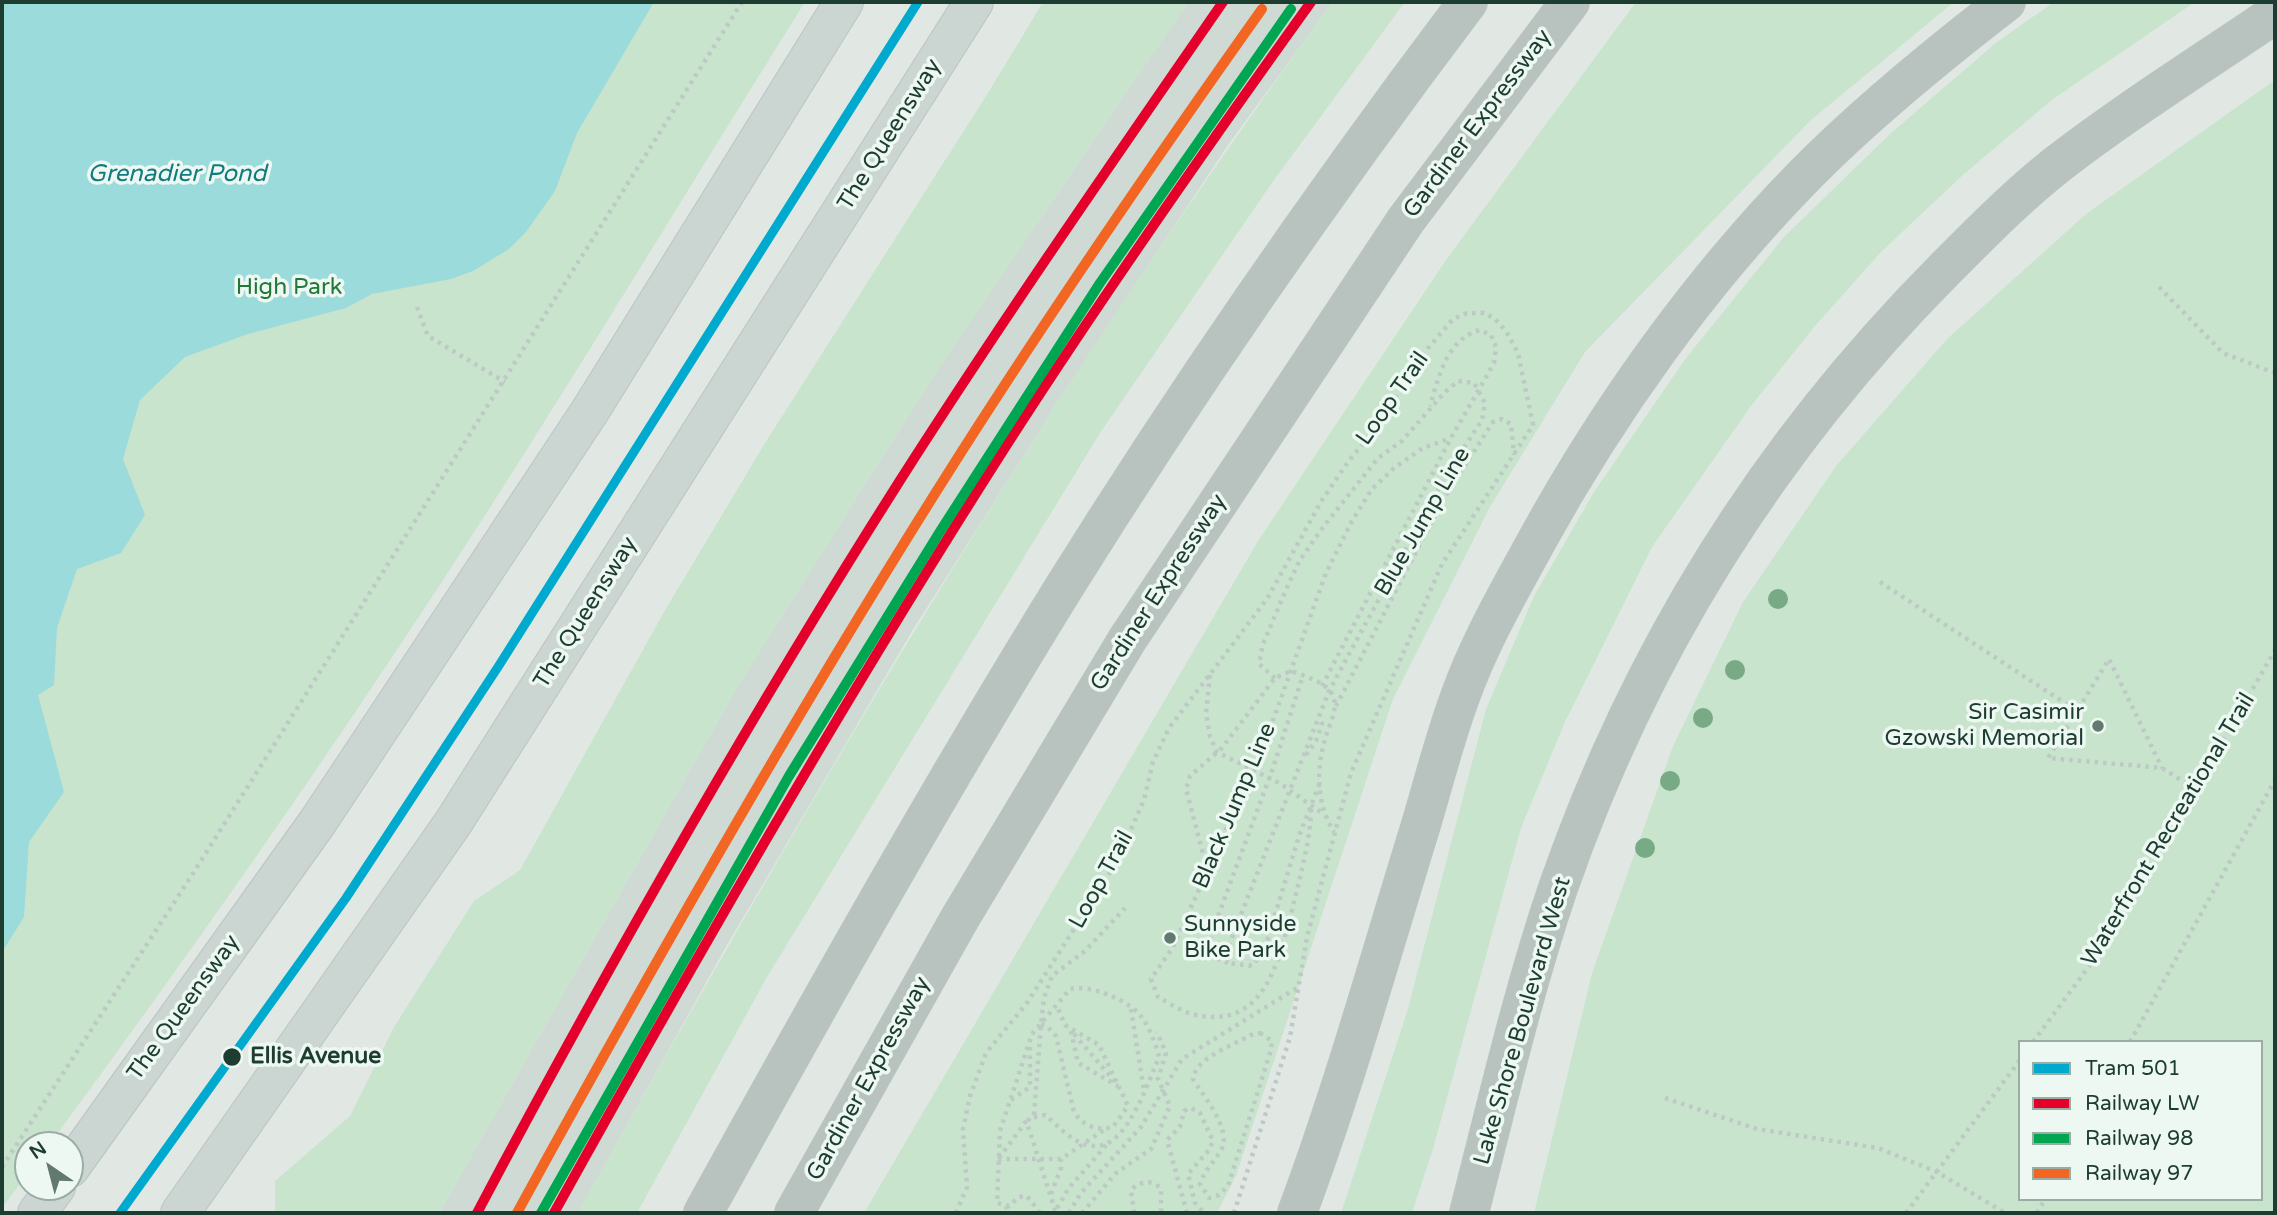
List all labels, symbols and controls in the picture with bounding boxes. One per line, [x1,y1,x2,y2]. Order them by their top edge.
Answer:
street label: Gardiner Expressway [1398,24,1558,224]
street label: The Queensway [832,54,948,216]
water label: Grenadier Pond [88,161,266,189]
park label: High Park [236,274,342,302]
street label: Loop Trail [1351,347,1435,451]
street label: Blue Jump Line [1369,443,1477,601]
street label: Gardiner Expressway [1085,489,1233,697]
street label: The Queensway [528,532,644,694]
street label: Waterfront Recreational Trail [2076,688,2262,972]
place label: Sir Casimir Gzowski Memorial [1885,699,2084,753]
marker: Sir Casimir Gzowski Memorial [2090,718,2106,734]
street label: Black Jump Line [1188,719,1282,893]
street label: Loop Trail [1064,826,1140,934]
street label: Lake Shore Boulevard West [1469,874,1577,1168]
place label: Sunnyside Bike Park [1184,911,1296,965]
street label: The Queensway [122,930,246,1086]
marker: Sunnyside Bike Park [1162,930,1178,946]
street label: Gardiner Expressway [801,972,937,1186]
legend [2018,1040,2263,1201]
place label: Ellis Avenue [250,1043,381,1071]
marker: Ellis Avenue [221,1046,243,1068]
text: Tram 501 [2085,1056,2181,1081]
text: Railway LW [2085,1091,2200,1116]
text: Railway 98 [2085,1126,2193,1151]
north arrow [14,1131,84,1201]
text: N [26,1137,51,1164]
text: Railway 97 [2085,1161,2193,1186]

